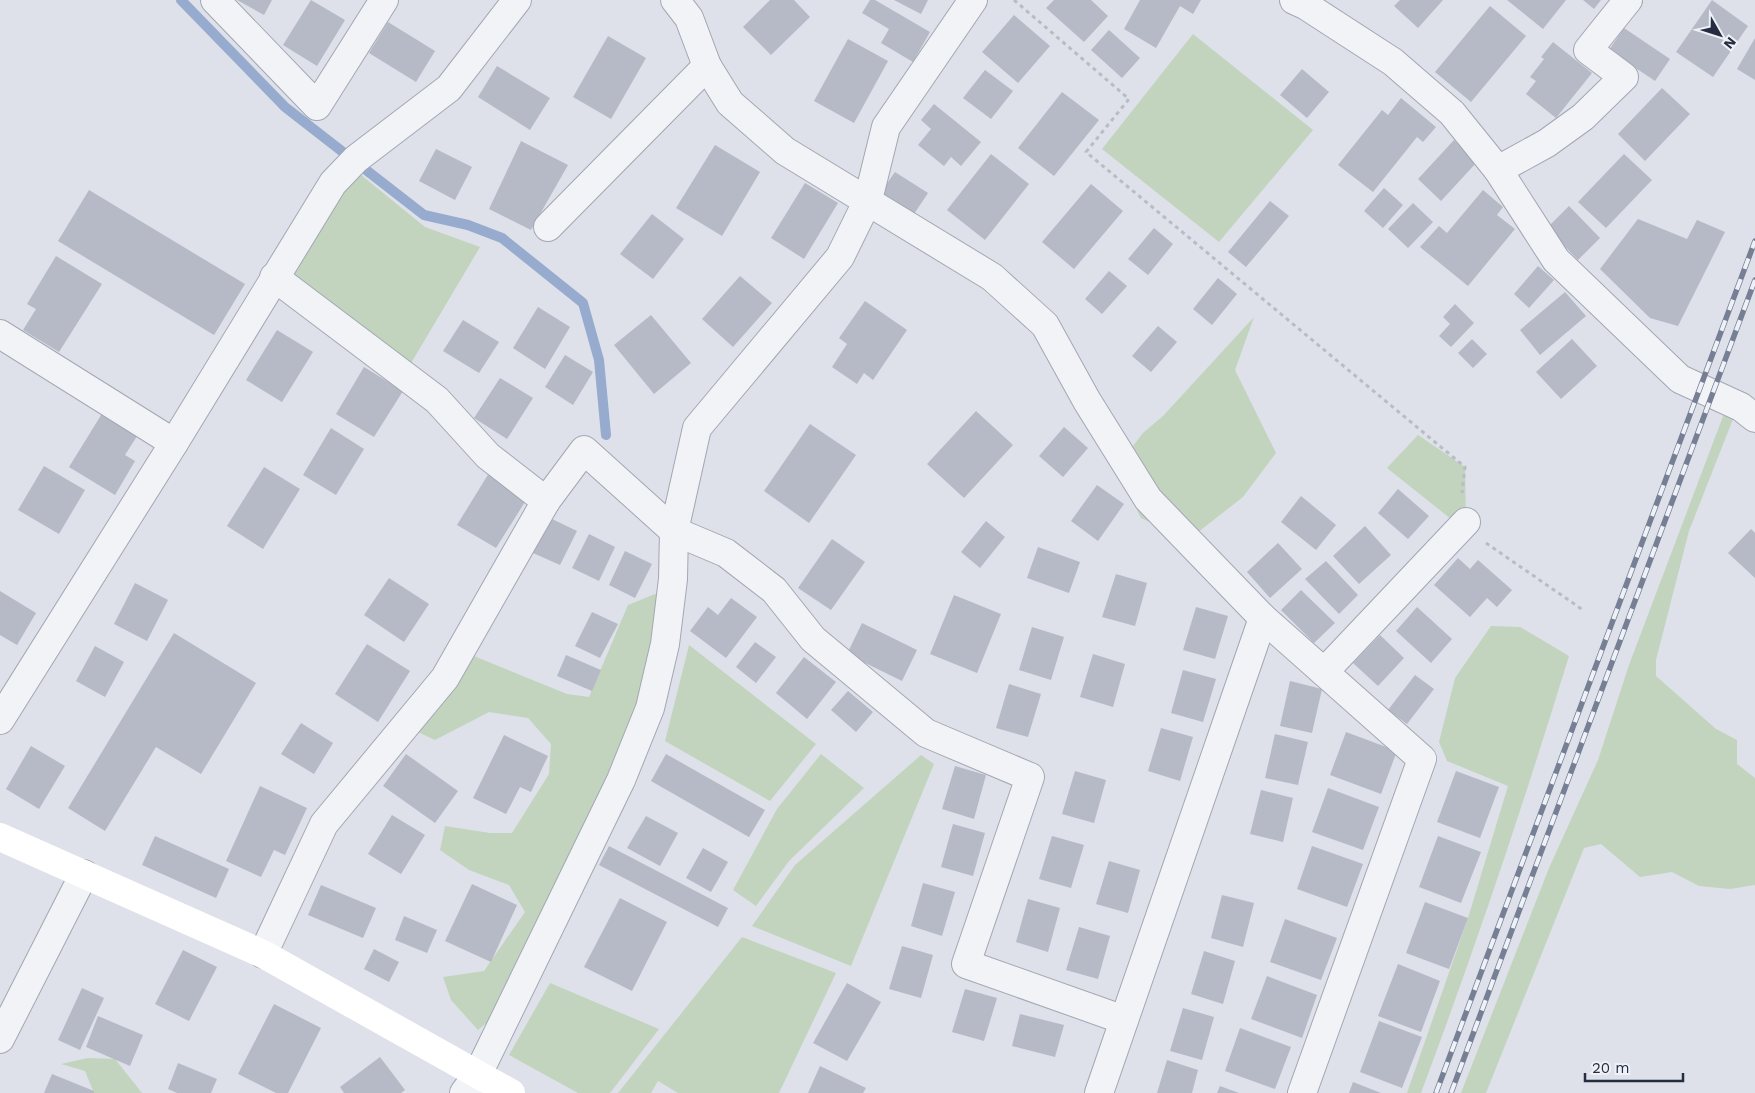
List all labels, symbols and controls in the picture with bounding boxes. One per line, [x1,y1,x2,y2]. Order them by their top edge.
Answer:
north arrow [1695,10,1745,60]
text: N [1721,34,1740,52]
scale bar [1585,1050,1682,1082]
text: 20 m [1592,1059,1630,1077]

